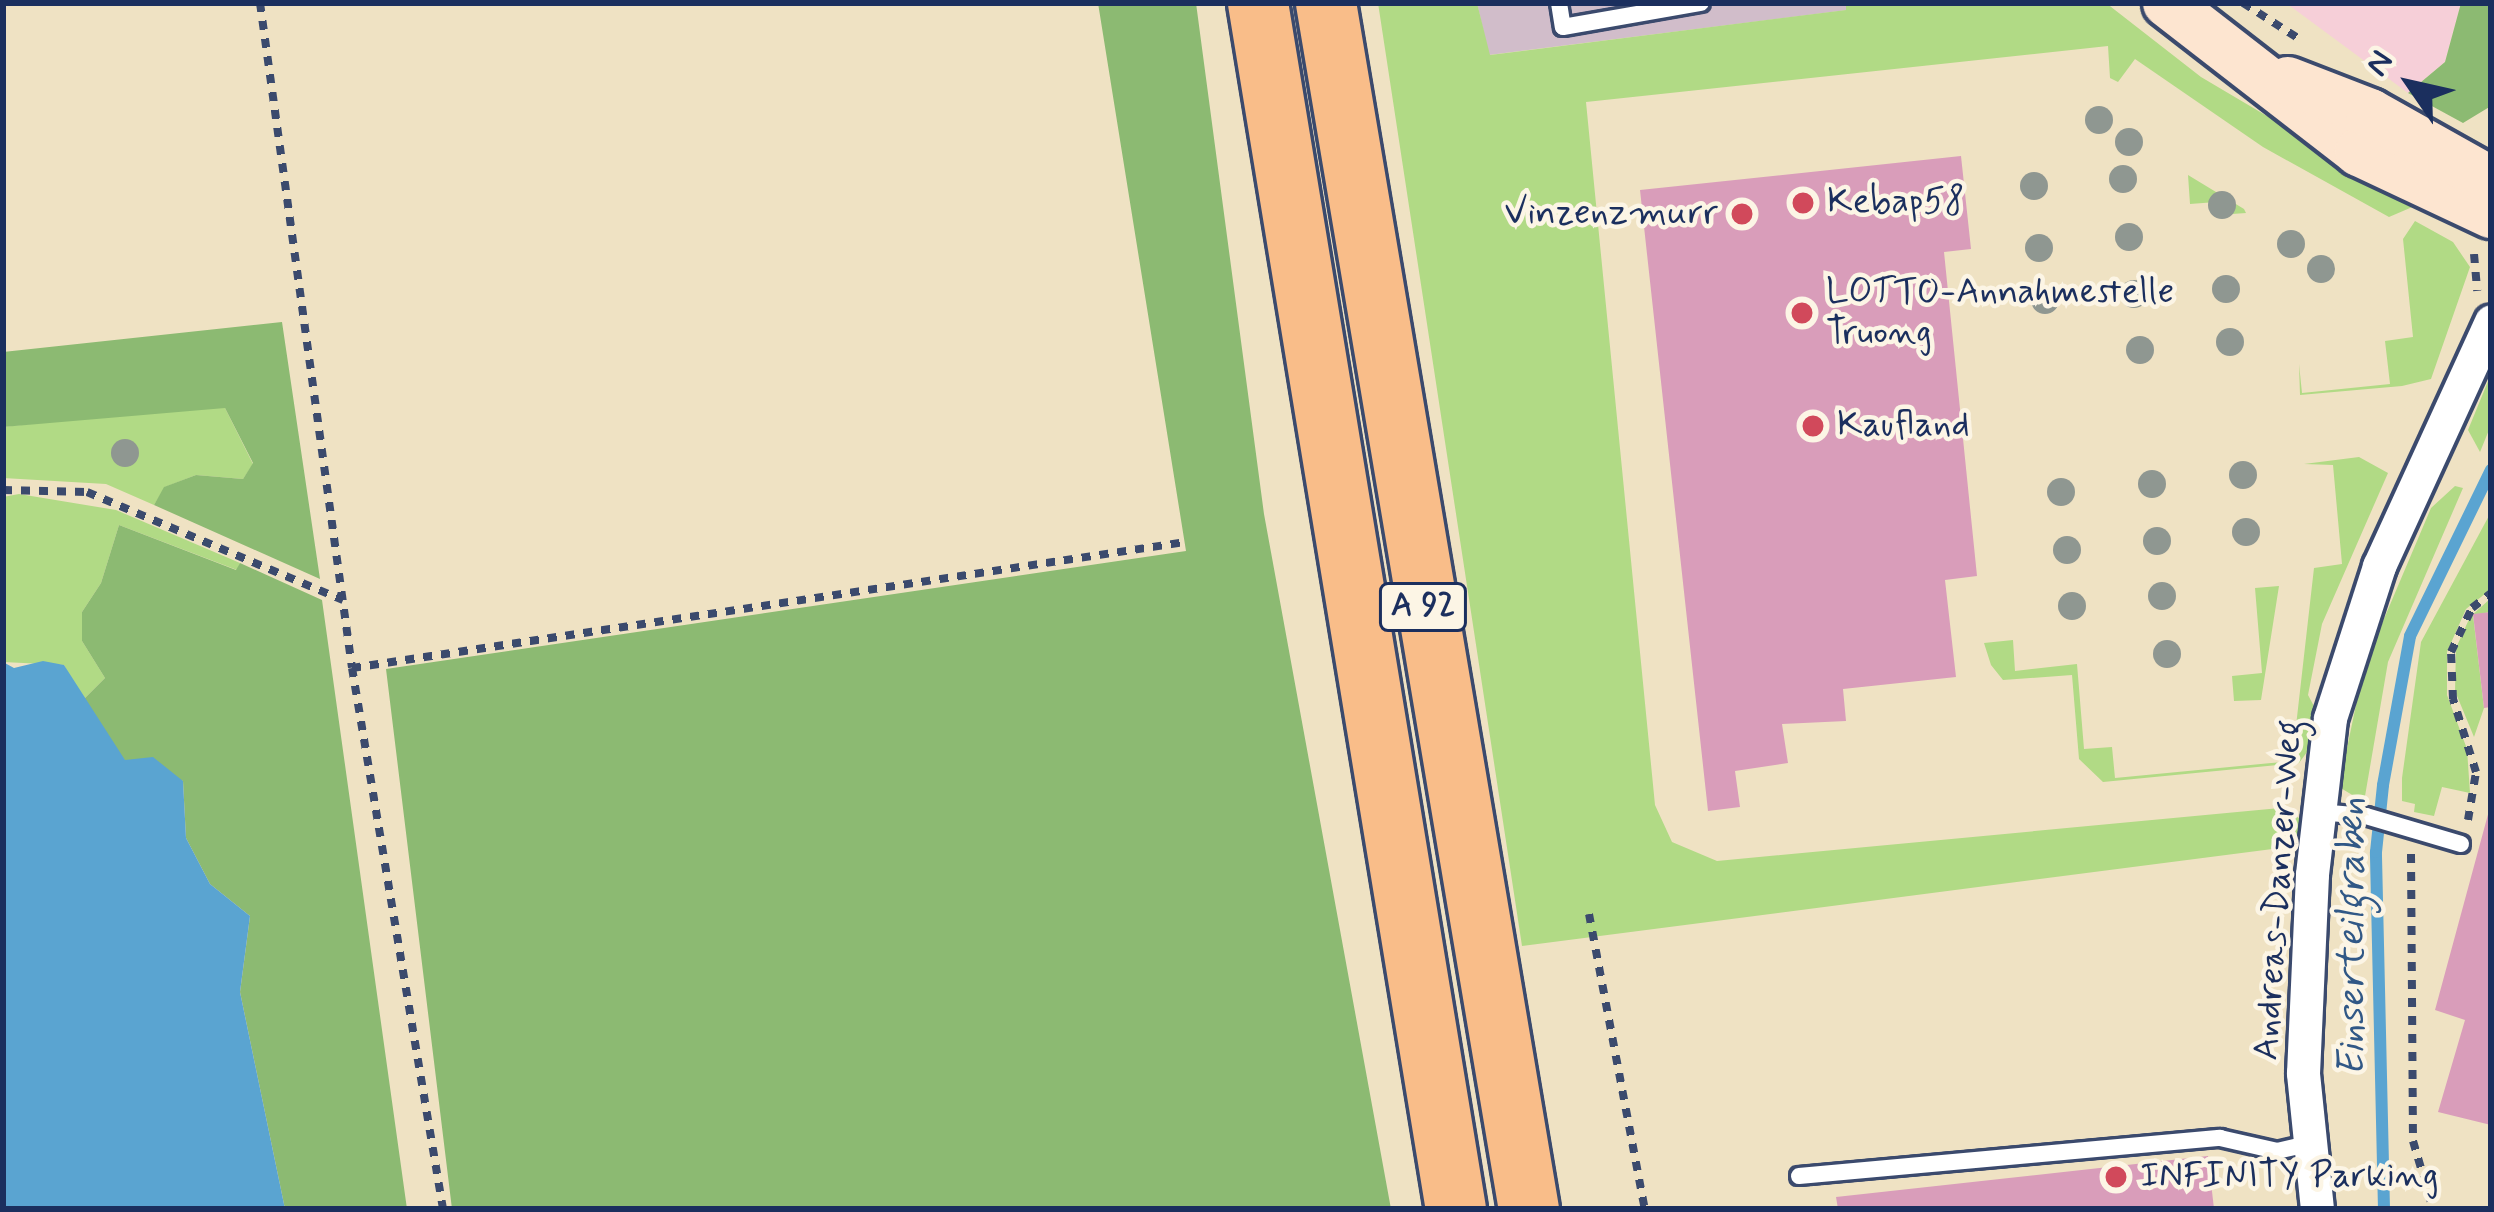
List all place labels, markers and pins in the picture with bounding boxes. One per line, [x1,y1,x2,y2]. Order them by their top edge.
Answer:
place label: Kebap58 [1827,181,1964,225]
marker: Kebap58 [1790,190,1816,216]
place label: Vinzenzmurr [1504,192,1718,236]
marker: Vinzenzmurr [1729,201,1755,227]
place label: LOTTO-Annahmestelle Truong [1826,270,2174,355]
marker: LOTTO-Annahmestelle Truong [1789,300,1815,326]
place label: Kaufland [1837,404,1970,448]
marker: Kaufland [1800,413,1826,439]
place label: INFINITY Parking [2140,1155,2424,1199]
marker: INFINITY Parking [2103,1164,2129,1190]

